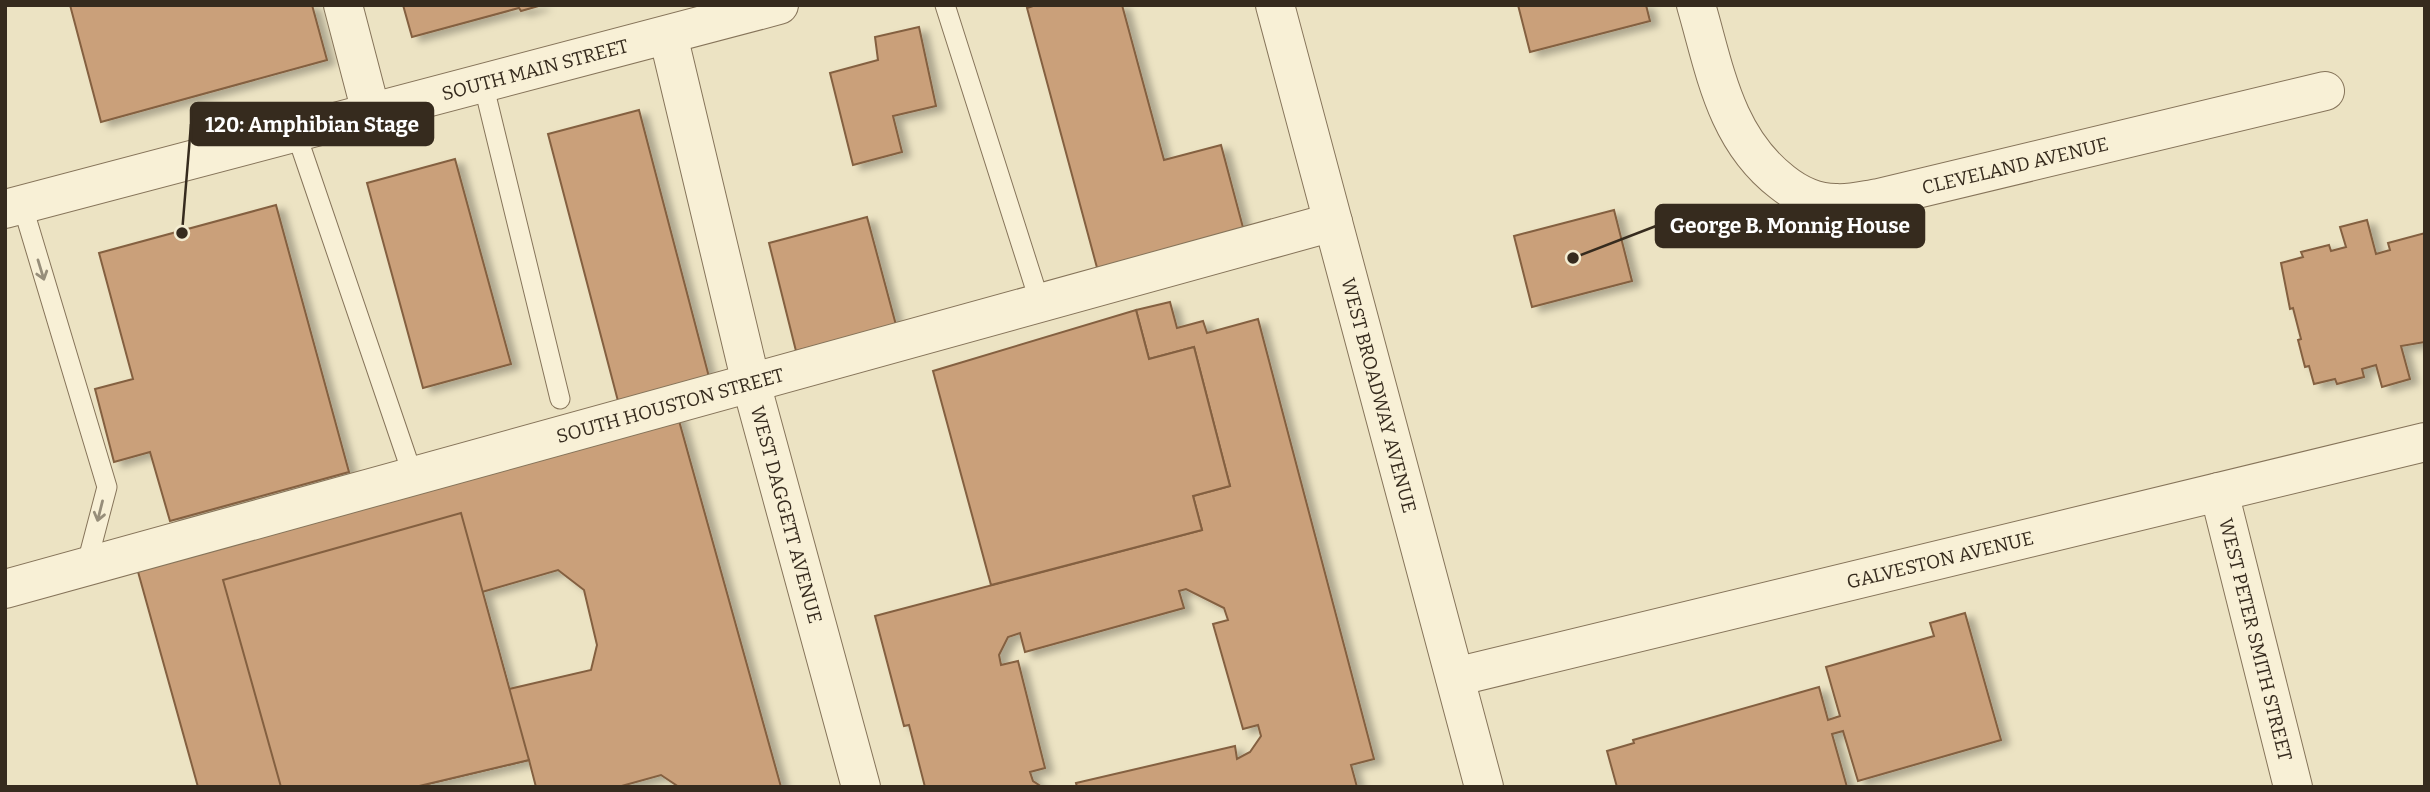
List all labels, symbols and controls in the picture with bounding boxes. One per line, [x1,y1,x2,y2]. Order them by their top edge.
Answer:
street label: SOUTH MAIN STREET [439,34,631,105]
callout: 120: Amphibian Stage [191,103,433,145]
text: 120: Amphibian Stage [205,112,419,138]
street label: CLEVELAND AVENUE [1919,132,2111,199]
callout: George B. Monnig House [1656,205,1924,247]
text: George B. Monnig House [1670,213,1910,239]
one-way arrow [36,258,49,280]
street label: WEST BROADWAY AVENUE [1336,275,1421,516]
street label: SOUTH HOUSTON STREET [554,363,787,448]
street label: WEST DAGGETT AVENUE [746,403,827,626]
one-way arrow [93,500,106,522]
street label: WEST PETER SMITH STREET [2214,516,2297,763]
street label: GALVESTON AVENUE [1844,526,2036,594]

